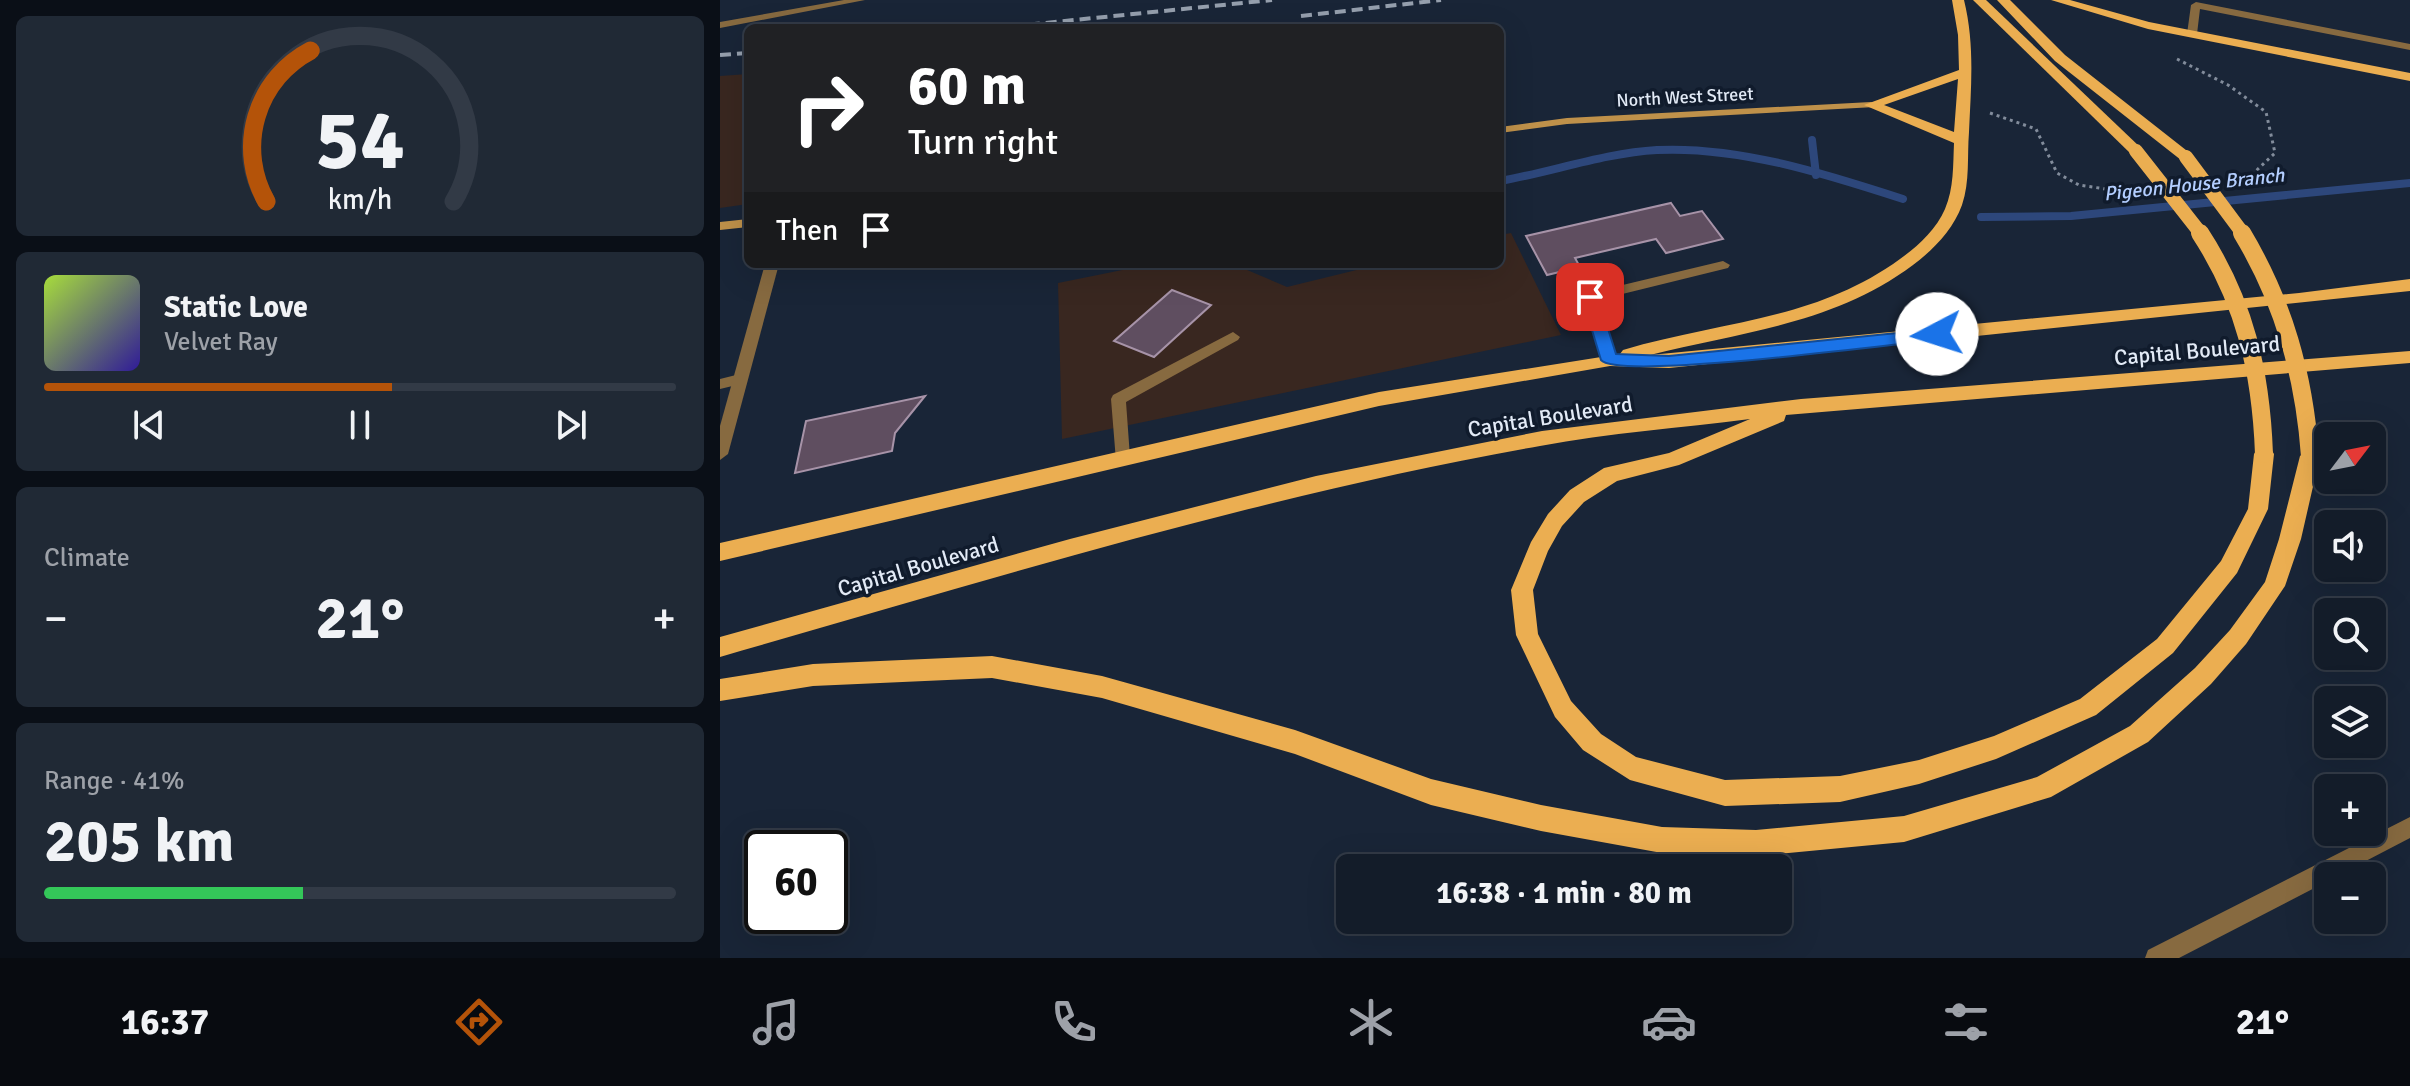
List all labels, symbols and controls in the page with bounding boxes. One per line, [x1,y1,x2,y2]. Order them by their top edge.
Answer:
text: 60 m [908,51,1026,120]
icon: right [776,56,880,160]
street label: North West Street [1616,82,1754,112]
text: 54 [315,89,405,191]
text: Turn right [908,120,1058,165]
water label: Pigeon House Branch [2103,162,2287,206]
text: km/h [328,182,392,217]
icon: arrive [854,208,898,252]
text: Then [776,212,838,249]
pin [1556,263,1624,331]
icon: arrive [1568,275,1612,319]
text: Static Love [164,289,308,326]
position arrow [1895,292,1979,376]
text: Velvet Ray [164,326,278,358]
street label: Capital Boulevard [2113,330,2281,371]
street label: Capital Boulevard [1466,390,1634,443]
icon: previous [127,403,171,447]
icon: pause [338,403,382,447]
icon: next [549,403,593,447]
north arrow [2314,422,2386,494]
map controls [2314,422,2386,934]
button: sound [2314,510,2386,582]
street label: Capital Boulevard [834,531,1002,602]
text: Climate [44,542,130,574]
text: 21° [316,582,404,656]
text: − [44,592,68,646]
text: + [652,592,676,646]
button: search [2314,598,2386,670]
button: layers [2314,686,2386,758]
text: Range · 41% [44,765,185,797]
button: + [2314,774,2386,846]
text: 205 km [44,805,234,879]
speed limit sign: 60 [744,830,848,934]
button: − [2314,862,2386,934]
text: 16:38 · 1 min · 80 m [1436,875,1692,912]
icon: directions [451,994,507,1050]
icon: music [748,994,804,1050]
icon: phone [1046,994,1102,1050]
icon: climate [1343,994,1399,1050]
icon: car [1641,994,1697,1050]
icon: filters [1938,994,1994,1050]
text: 16:37 [121,1000,209,1045]
text: 21° [2236,1000,2289,1045]

